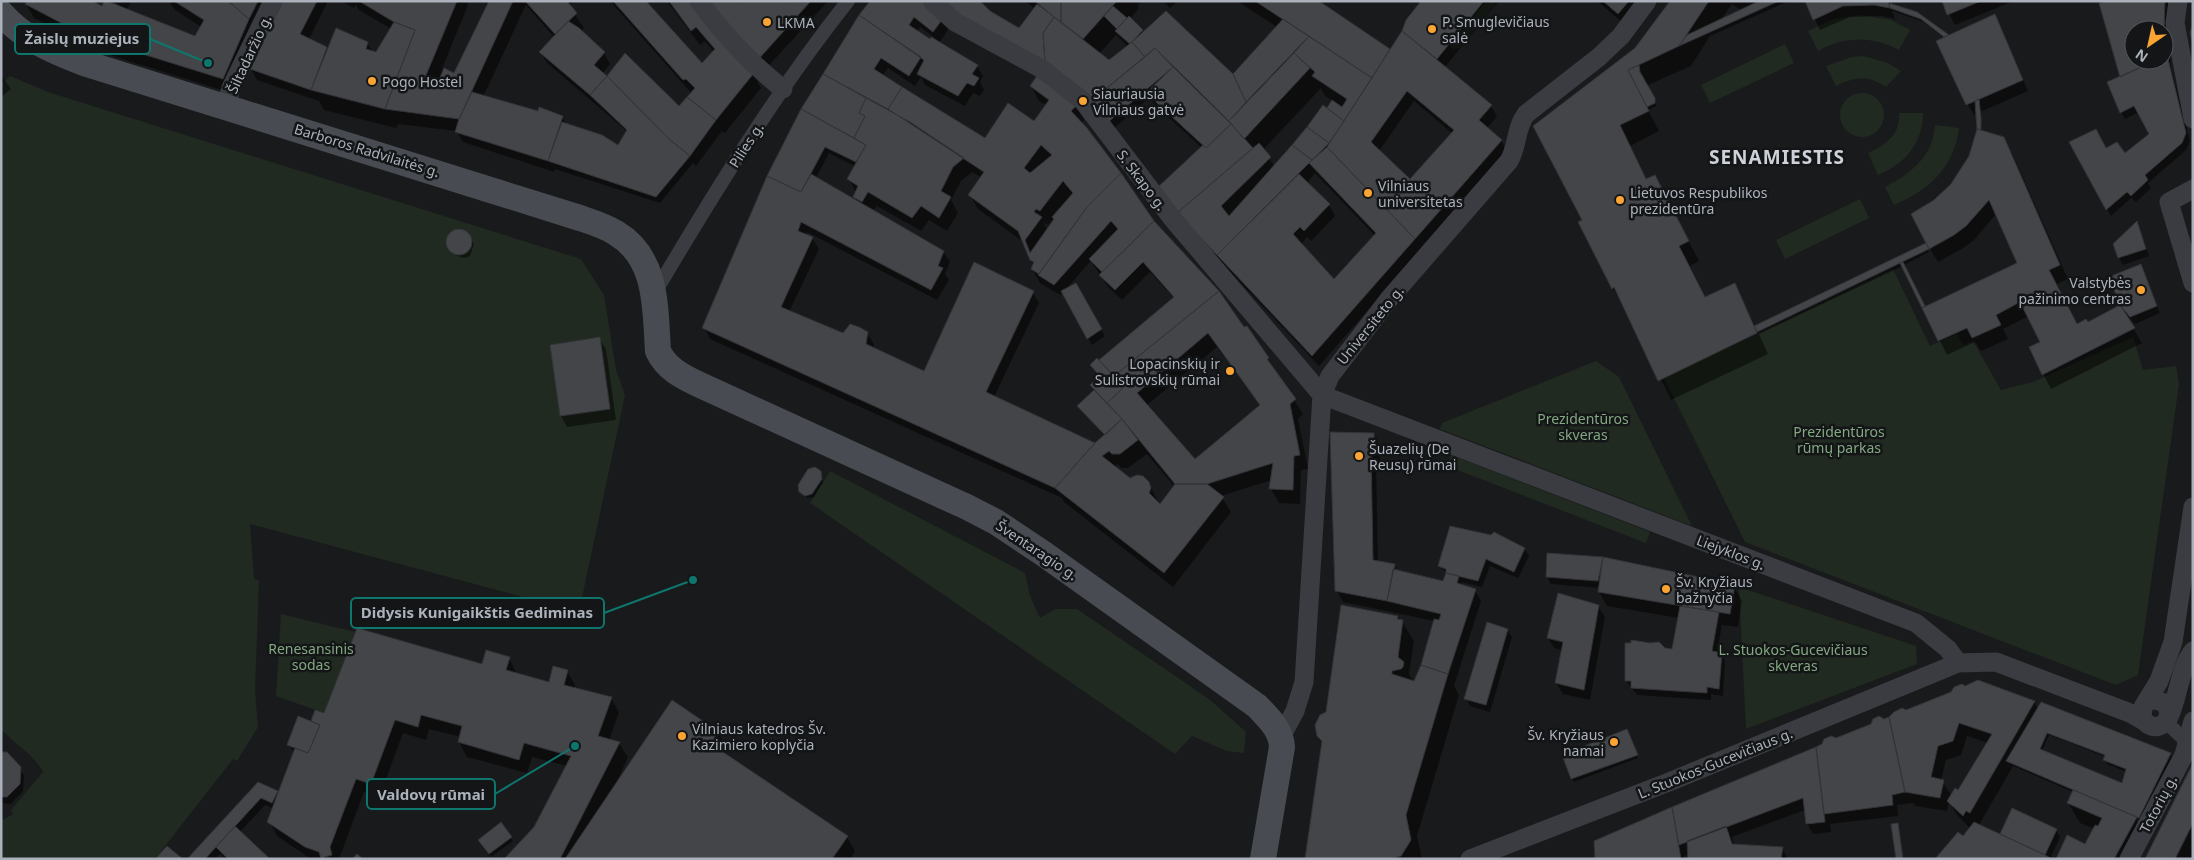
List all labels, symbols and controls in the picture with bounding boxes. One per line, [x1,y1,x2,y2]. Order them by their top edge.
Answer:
street label: Šiltadaržio g. [222,12,276,96]
place label: P. Smuglevičiaus salė [1442,12,1550,47]
place label: LKMA [777,13,815,32]
marker: LKMA [761,16,773,28]
north arrow [2124,20,2174,70]
marker: P. Smuglevičiaus salė [1426,23,1438,35]
callout: Žaislų muziejus [15,24,150,54]
text: Žaislų muziejus [25,28,139,48]
text: N [2131,45,2151,67]
place label: Pogo Hostel [382,72,462,91]
marker: Pogo Hostel [366,75,378,87]
place label: Siauriausia Vilniaus gatvė [1093,84,1184,119]
marker: Siauriausia Vilniaus gatvė [1077,95,1089,107]
street label: Barboros Radvilaitės g. [292,119,442,181]
street label: Pilies g. [724,119,768,171]
district label: SENAMIESTIS [1709,144,1845,170]
street label: S. Skapo g. [1113,146,1171,214]
place label: Vilniaus universitetas [1378,176,1463,211]
place label: Lietuvos Respublikos prezidentūra [1630,183,1768,218]
marker: Vilniaus universitetas [1362,187,1374,199]
marker: Lietuvos Respublikos prezidentūra [1614,194,1626,206]
place label: Valstybės pažinimo centras [2018,273,2131,308]
street label: Universiteto g. [1332,282,1408,368]
marker: Valstybės pažinimo centras [2135,284,2147,296]
place label: Lopacinskių ir Sulistrovskių rūmai [1095,354,1220,389]
marker: Lopacinskių ir Sulistrovskių rūmai [1224,365,1236,377]
park label: Prezidentūros skveras [1537,409,1629,444]
park label: Prezidentūros rūmų parkas [1793,422,1885,457]
place label: Šuazelių (De Reusų) rūmai [1369,439,1456,474]
marker: Šuazelių (De Reusų) rūmai [1353,450,1365,462]
street label: Šventaragio g. [993,516,1081,584]
street label: Liejyklos g. [1694,530,1768,574]
place label: Šv. Kryžiaus bažnyčia [1676,572,1753,607]
marker: Šv. Kryžiaus bažnyčia [1660,583,1672,595]
callout: Didysis Kunigaikštis Gediminas [351,598,604,628]
text: Didysis Kunigaikštis Gediminas [361,602,593,622]
park label: Renesansinis sodas [268,639,354,674]
park label: L. Stuokos-Gucevičiaus skveras [1718,640,1868,675]
place label: Vilniaus katedros Šv. Kazimiero koplyčia [692,719,826,754]
street label: L. Stuokos-Gucevičiaus g. [1635,723,1795,803]
place label: Šv. Kryžiaus namai [1527,725,1604,760]
marker: Vilniaus katedros Šv. Kazimiero koplyčia [676,730,688,742]
marker: Šv. Kryžiaus namai [1608,736,1620,748]
street label: Totorių g. [2135,772,2181,836]
callout: Valdovų rūmai [367,779,495,809]
text: Valdovų rūmai [377,784,485,804]

